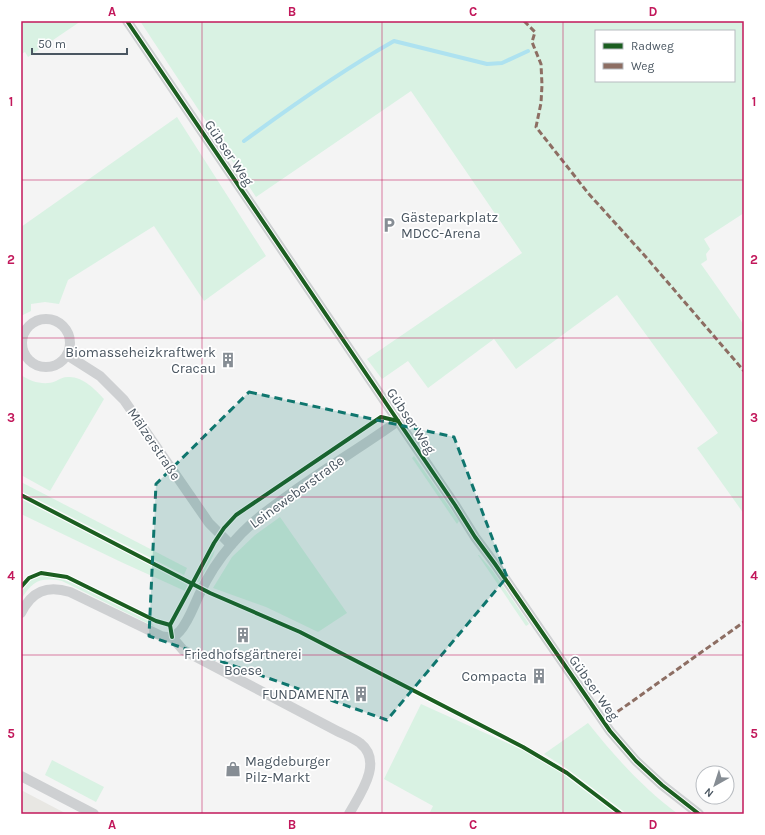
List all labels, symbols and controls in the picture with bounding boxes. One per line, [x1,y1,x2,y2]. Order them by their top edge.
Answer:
text: A [108,4,116,19]
text: B [288,4,296,19]
text: C [469,4,477,19]
text: D [649,4,658,19]
scale bar [32,30,127,56]
legend [595,30,735,82]
text: 50 m [38,37,66,51]
text: Radweg [631,39,674,53]
text: Weg [631,59,655,73]
text: 1 [9,94,13,109]
text: 1 [752,94,756,109]
street label: Gübser Weg [201,117,257,189]
place label: Gästeparkplatz MDCC-Arena [401,209,498,242]
parking icon: Gästeparkplatz MDCC-Arena [380,216,398,234]
text: 2 [7,252,15,267]
text: 2 [750,252,758,267]
place label: Biomasseheizkraftwerk Cracau [65,344,216,377]
building icon: Biomasseheizkraftwerk Cracau [219,351,237,369]
street label: Gübser Weg [383,385,439,457]
street label: Mälzerstraße [124,405,184,483]
text: 3 [7,410,15,425]
text: 3 [750,410,758,425]
street label: Leineweberstraße [246,452,348,532]
text: 4 [7,568,15,583]
text: 4 [750,568,758,583]
building icon: Friedhofsgärtnerei Boese [234,626,252,644]
place label: Friedhofsgärtnerei Boese [184,646,302,679]
street label: Gübser Weg [565,652,623,724]
building icon: Compacta [530,667,548,685]
place label: Compacta [462,668,527,685]
building icon: FUNDAMENTA [352,685,370,703]
place label: FUNDAMENTA [262,686,349,703]
text: 5 [7,726,15,741]
text: 5 [750,726,758,741]
place label: Magdeburger Pilz-Markt [245,753,331,786]
shop icon: Magdeburger Pilz-Markt [224,760,242,778]
north arrow [695,765,735,805]
text: N [702,785,716,800]
text: A [108,817,116,832]
text: B [288,817,296,832]
text: C [469,817,477,832]
text: D [649,817,658,832]

